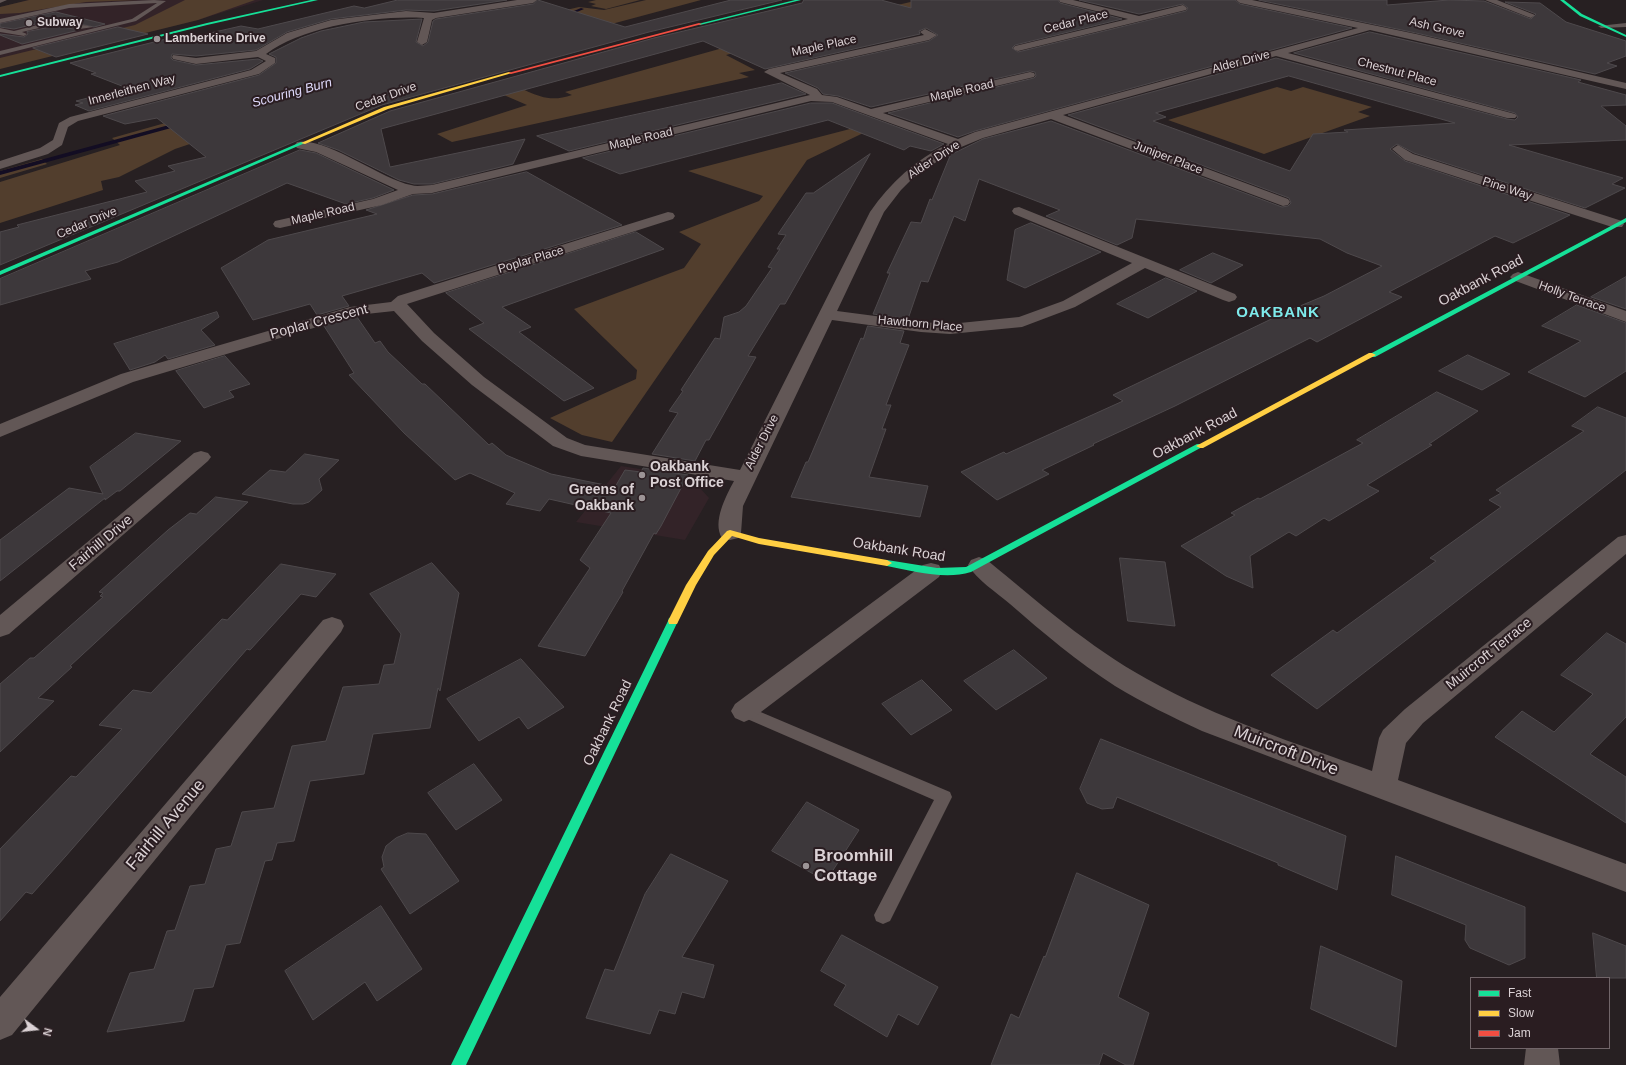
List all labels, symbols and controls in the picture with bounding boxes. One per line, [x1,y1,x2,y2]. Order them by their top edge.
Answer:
street label: Cedar Place [1042,7,1110,37]
street label: Ash Grove [1408,15,1466,41]
place label: Subway [37,16,82,30]
marker: Subway [24,18,34,28]
place label: Lamberkine Drive [165,32,266,46]
street label: Maple Place [790,32,858,60]
marker: Lamberkine Drive [152,34,162,44]
street label: Alder Drive [1210,47,1272,77]
street label: Chestnut Place [1356,55,1438,89]
street label: Innerleithen Way [87,71,177,109]
water label: Scouring Burn [250,75,334,111]
street label: Maple Road [929,77,995,105]
street label: Cedar Drive [353,79,419,115]
street label: Maple Road [608,125,674,153]
street label: Alder Drive [905,138,963,182]
street label: Juniper Place [1131,138,1205,178]
street label: Pine Way [1481,174,1533,204]
street label: Maple Road [290,200,356,228]
street label: Cedar Drive [55,204,119,242]
street label: Poplar Place [496,243,566,277]
street label: Oakbank Road [1436,252,1526,310]
street label: Holly Terrace [1537,278,1607,316]
street label: Poplar Crescent [268,301,370,343]
district label: OAKBANK [1236,304,1320,322]
street label: Hawthorn Place [877,313,963,335]
street label: Oakbank Road [1150,405,1240,463]
street label: Alder Drive [742,412,782,472]
place label: Oakbank Post Office [650,459,724,492]
marker: Oakbank Post Office [637,470,647,480]
place label: Greens of Oakbank [569,482,634,514]
marker: Greens of Oakbank [637,493,647,503]
street label: Fairhill Drive [66,512,136,574]
street label: Oakbank Road [852,534,946,566]
street label: Muircroft Terrace [1443,614,1535,694]
street label: Oakbank Road [580,677,636,769]
street label: Muircroft Drive [1231,722,1341,780]
street label: Fairhill Avenue [122,775,210,875]
place label: Broomhill Cottage [814,846,893,886]
marker: Broomhill Cottage [801,861,811,871]
legend [1470,977,1610,1049]
text: Fast [1508,986,1531,1000]
text: Slow [1508,1006,1534,1020]
north arrow [16,1009,56,1049]
text: Jam [1508,1026,1531,1040]
text: N [41,1027,54,1037]

